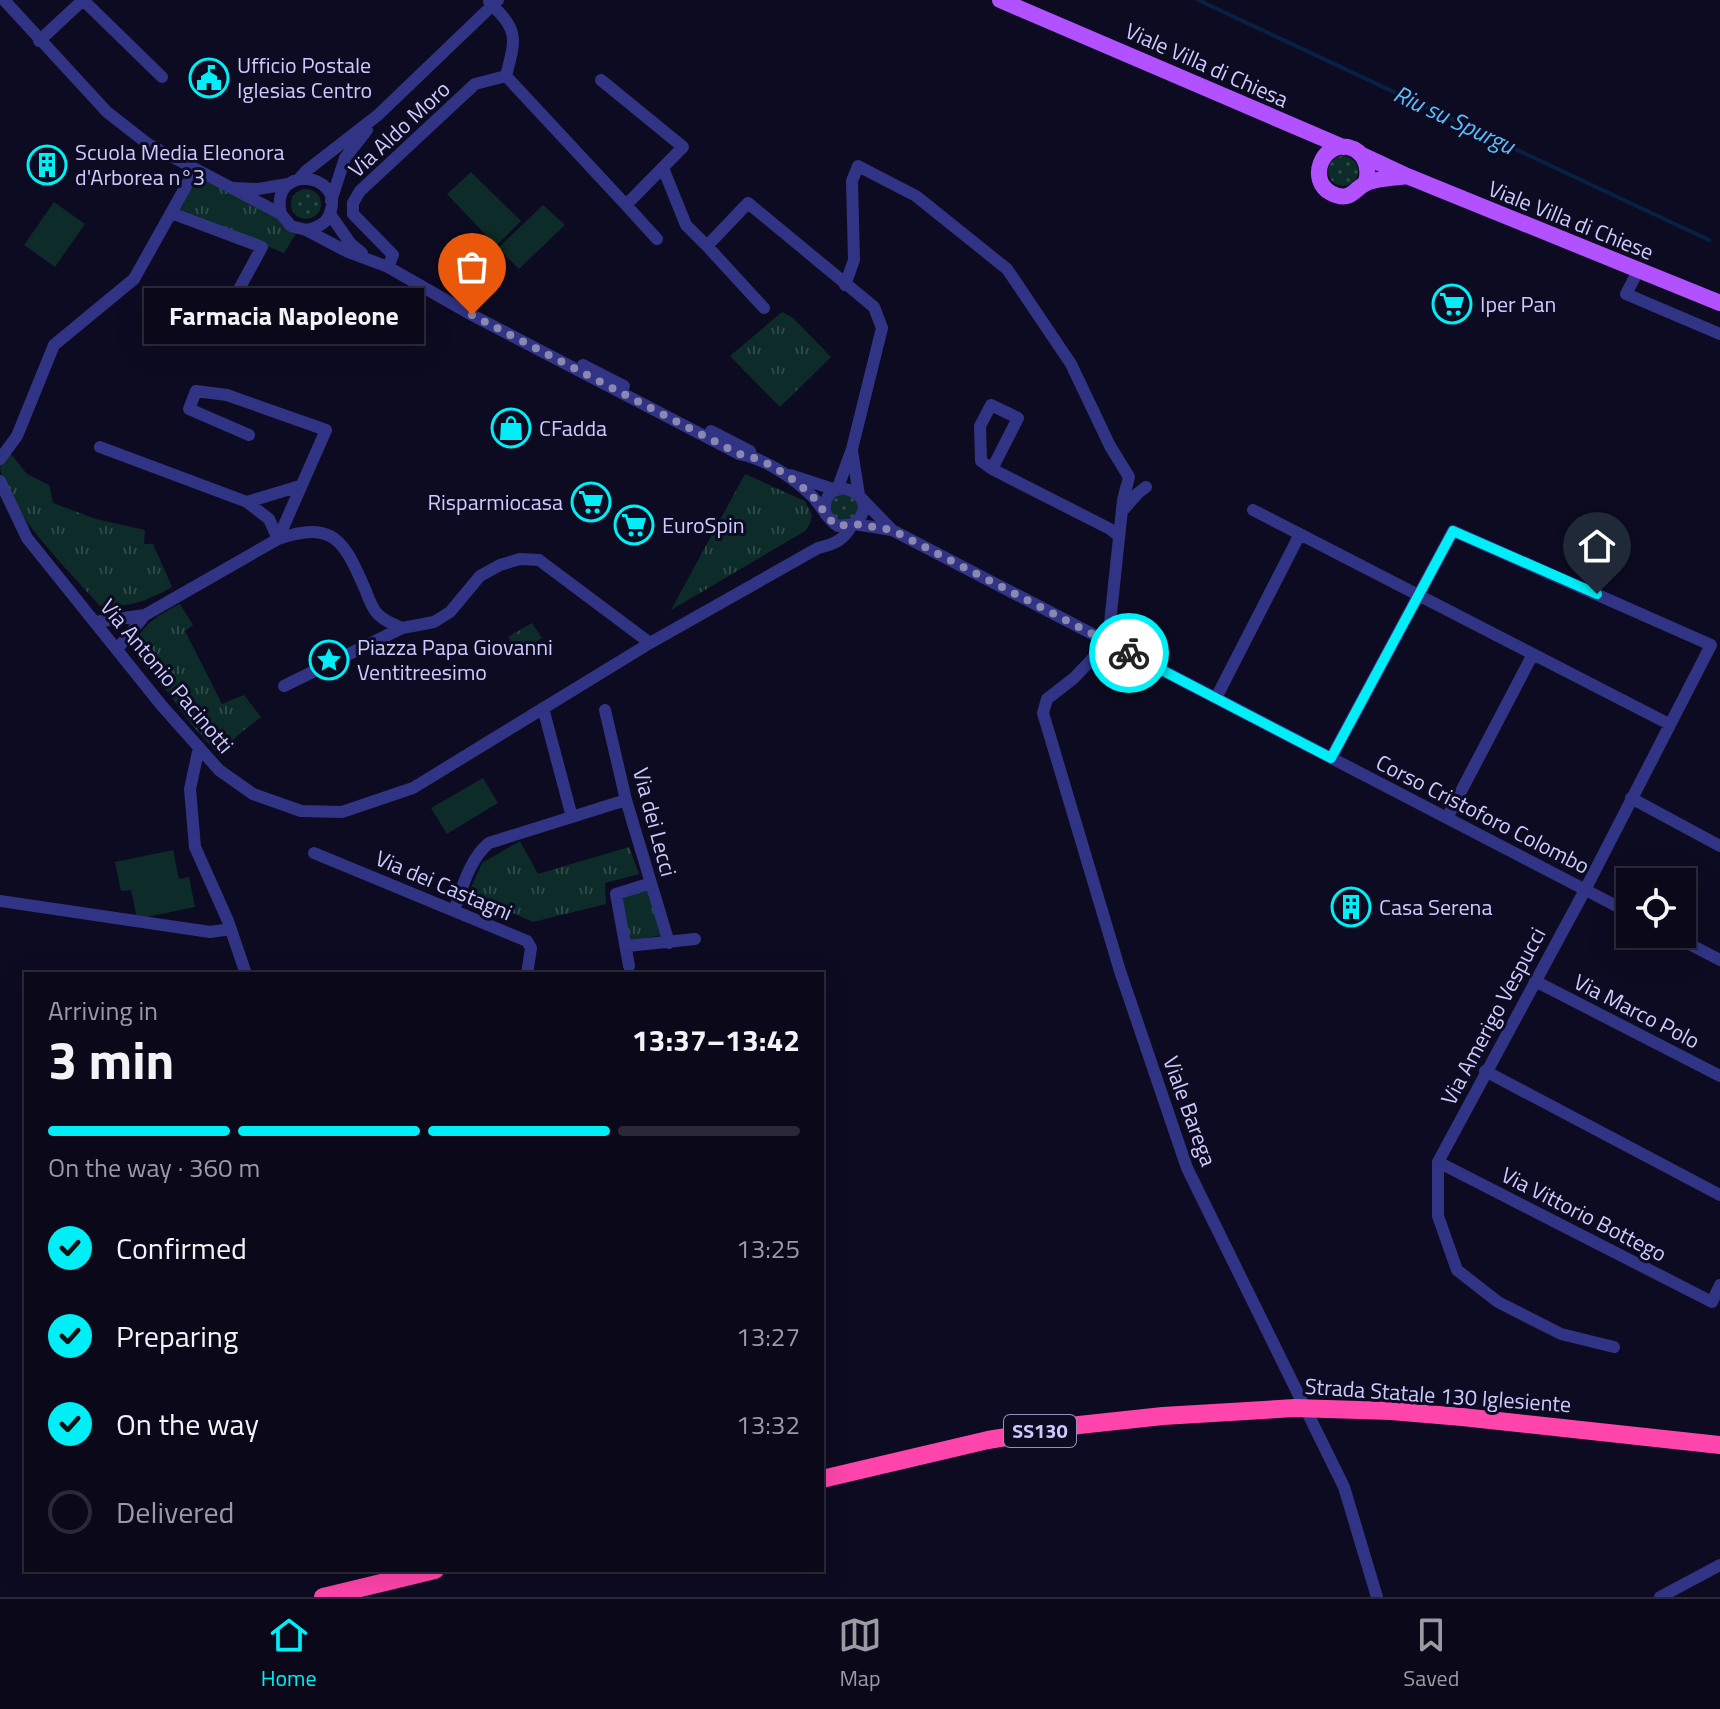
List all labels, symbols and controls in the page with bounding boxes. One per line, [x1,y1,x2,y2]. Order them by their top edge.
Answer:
street label: Viale Villa di Chiesa [1120,14,1294,116]
place label: Ufficio Postale Iglesias Centro [237,48,372,107]
public building icon: Ufficio Postale Iglesias Centro [188,57,230,99]
street label: Via Aldo Moro [340,73,458,185]
water label: Riu su Spurgu [1388,75,1523,164]
place label: Scuola Media Eleonora d'Arborea n°3 [75,135,285,194]
building icon: Scuola Media Eleonora d'Arborea n°3 [26,144,68,186]
street label: Viale Villa di Chiese [1483,171,1659,269]
pin [438,233,506,315]
icon: bag [450,245,494,289]
supermarket icon: Iper Pan [1431,283,1473,325]
callout: Farmacia Napoleone [144,287,424,343]
place label: Iper Pan [1480,287,1556,321]
text: Farmacia Napoleone [169,296,399,335]
shop icon: CFadda [490,407,532,449]
place label: CFadda [539,411,607,445]
supermarket icon: Risparmiocasa [570,481,612,523]
place label: Risparmiocasa [427,485,563,519]
supermarket icon: EuroSpin [613,504,655,546]
place label: EuroSpin [662,508,745,542]
pin [1563,512,1631,594]
icon: home [1575,524,1619,568]
street label: Via Antonio Pacinotti [92,591,242,761]
courier [1089,613,1169,693]
place label: Piazza Papa Giovanni Ventitreesimo [357,630,553,689]
icon: bike [1107,631,1151,675]
place icon: Piazza Papa Giovanni Ventitreesimo [308,639,350,681]
street label: Corso Cristoforo Colombo [1370,745,1596,883]
street label: Via dei Lecci [624,764,686,880]
street label: Via dei Castagni [370,841,518,929]
map controls [1616,868,1696,948]
button: locate [1616,868,1696,948]
building icon: Casa Serena [1330,886,1372,928]
place label: Casa Serena [1379,890,1492,924]
street label: Via Amerigo Vespucci [1432,921,1554,1111]
street label: Via Marco Polo [1568,965,1706,1057]
text: Arriving in [48,991,158,1030]
text: 13:37–13:42 [632,1017,800,1063]
text: 3 min [48,1020,174,1099]
street label: Viale Barega [1154,1051,1226,1171]
text: On the way · 360 m [48,1148,260,1187]
street label: Via Vittorio Bottego [1495,1158,1673,1270]
text: Confirmed [116,1225,247,1271]
icon: check [48,1226,92,1270]
text: 13:25 [736,1229,800,1268]
text: Preparing [116,1313,238,1359]
icon: check [48,1314,92,1358]
text: 13:27 [736,1317,800,1356]
street label: Strada Statale 130 Iglesiente [1304,1369,1572,1421]
text: On the way [116,1401,259,1447]
icon: check [48,1402,92,1446]
text: 13:32 [736,1405,800,1444]
road number: SS130 [1004,1415,1076,1447]
text: Delivered [116,1489,234,1535]
tab: Home [261,1613,317,1695]
tab: Map [838,1613,882,1695]
tab: Saved [1403,1613,1459,1695]

